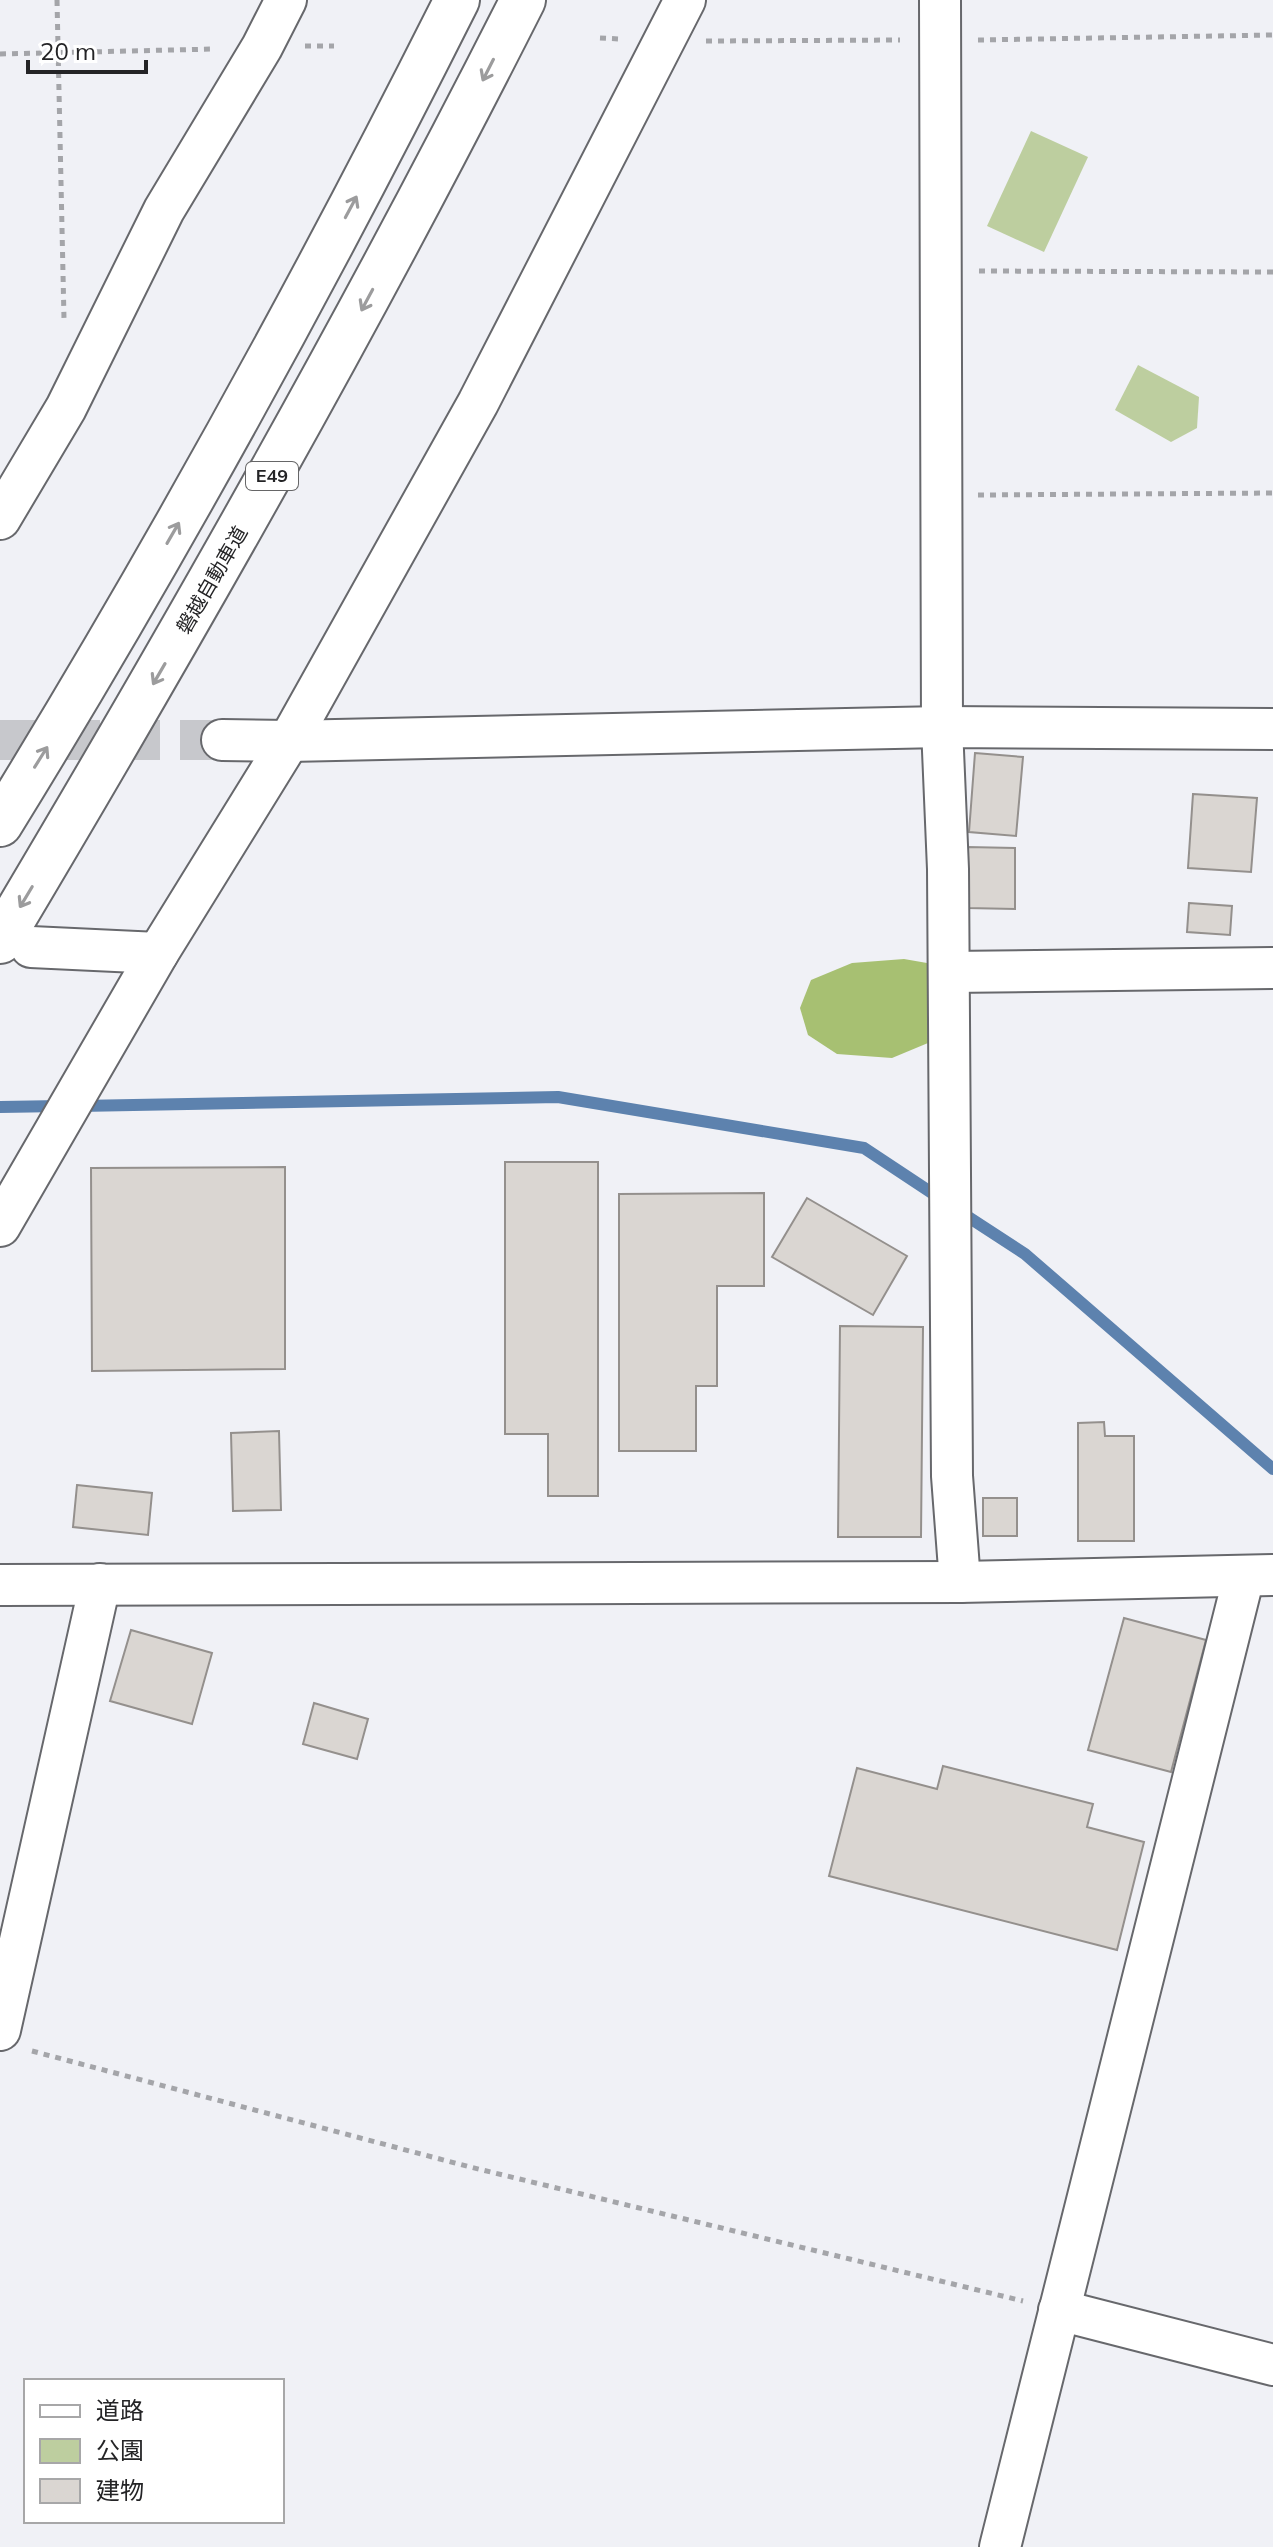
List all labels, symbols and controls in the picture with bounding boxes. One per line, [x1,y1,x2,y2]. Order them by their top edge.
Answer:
scale bar [28,24,146,74]
text: 20 m [40,36,96,66]
one-way arrow [479,57,495,81]
one-way arrow [344,195,359,219]
one-way arrow [359,288,375,311]
road number: E49 [246,462,298,490]
one-way arrow [165,522,181,545]
street label: 磐越自動車道 [171,522,252,638]
one-way arrow [151,662,167,685]
one-way arrow [33,746,49,769]
one-way arrow [18,885,34,908]
legend [24,2379,284,2523]
text: 道路 [96,2395,144,2425]
text: 公園 [96,2435,144,2465]
text: 建物 [96,2475,144,2505]

